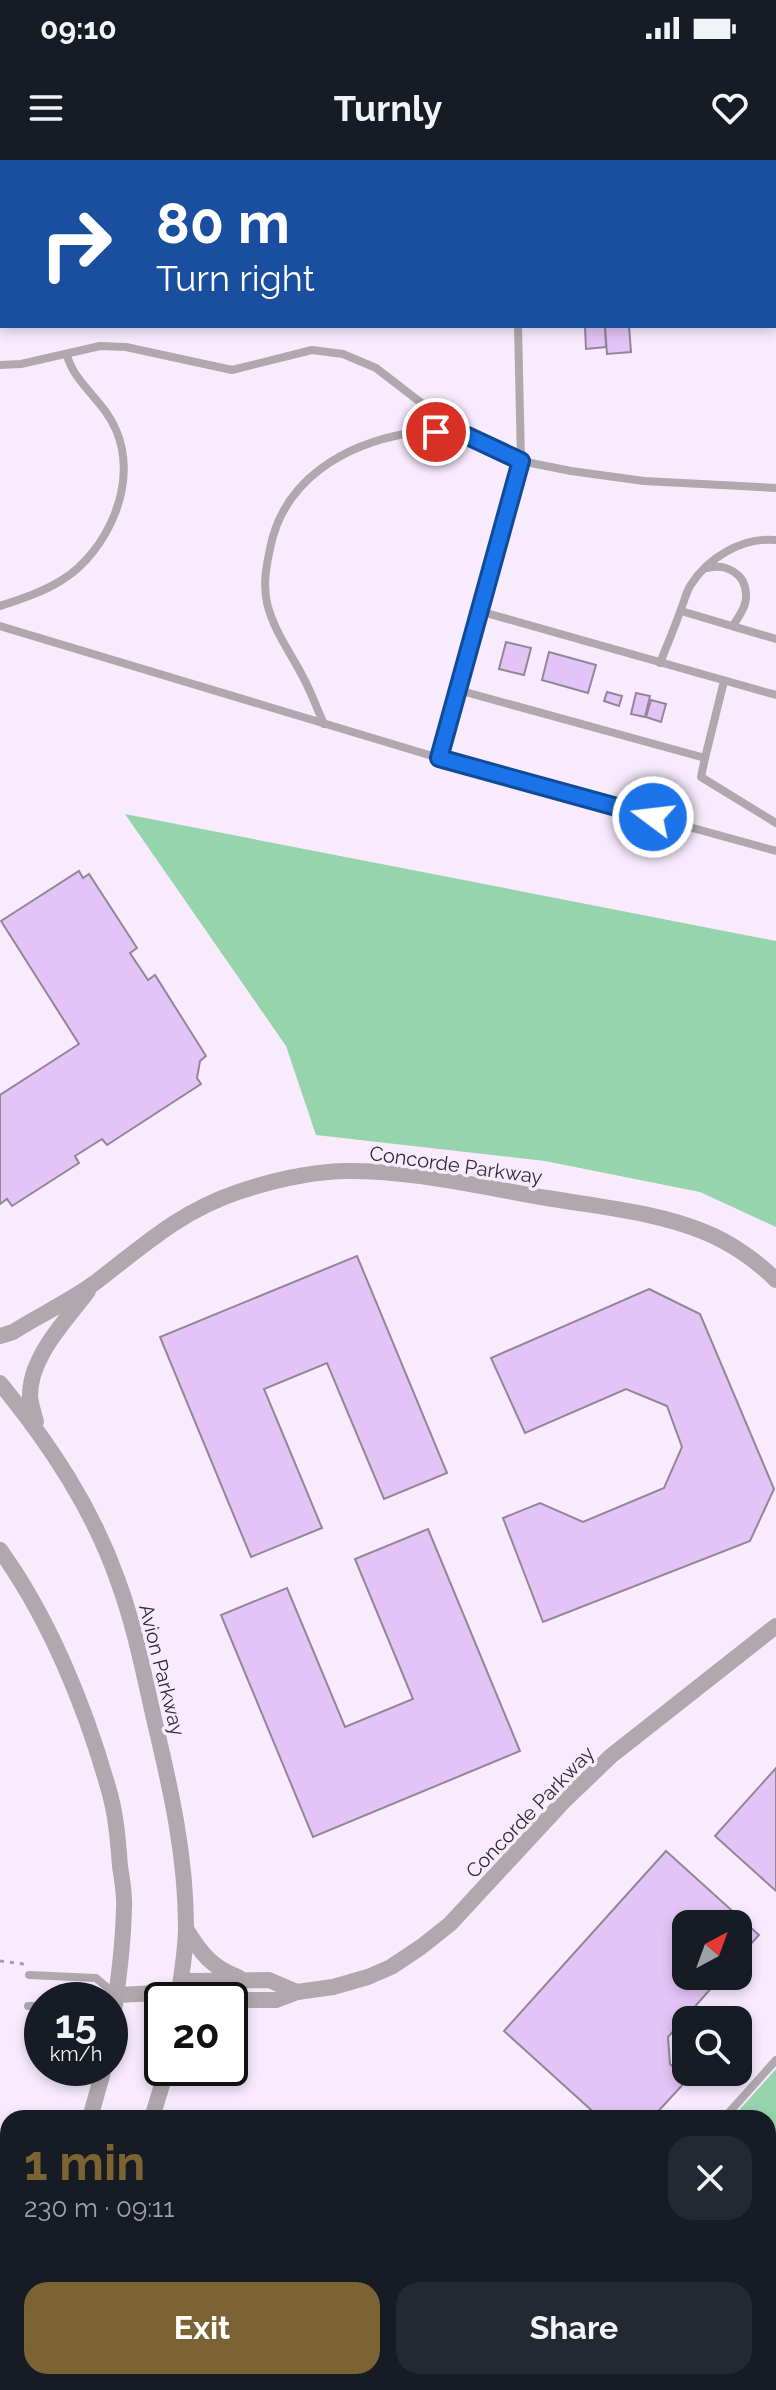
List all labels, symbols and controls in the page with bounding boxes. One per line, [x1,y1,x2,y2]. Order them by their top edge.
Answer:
text: 09:10 [40,11,117,46]
icon: menu [24,86,68,130]
icon: heart [708,86,752,130]
text: Turnly [334,87,442,129]
text: 80 m [156,190,290,256]
icon: right [24,192,128,296]
text: Turn right [156,257,315,299]
pin [402,398,470,466]
icon: arrive [414,410,458,454]
position arrow [611,775,695,859]
street label: Concorde Parkway [368,1141,544,1189]
street label: Avion Parkway [134,1602,190,1738]
street label: Concorde Parkway [461,1741,599,1883]
north arrow [672,1910,752,1990]
map controls [672,1910,752,2086]
speed limit sign: 20 [144,1982,248,2086]
text: 15 [55,2000,97,2047]
button: search [672,2006,752,2086]
text: km/h [50,2042,102,2066]
text: 1 min [24,2135,145,2191]
button: close [668,2136,752,2220]
text: 230 m · 09:11 [24,2193,174,2223]
button: Exit [24,2282,380,2374]
button: Share [396,2282,752,2374]

